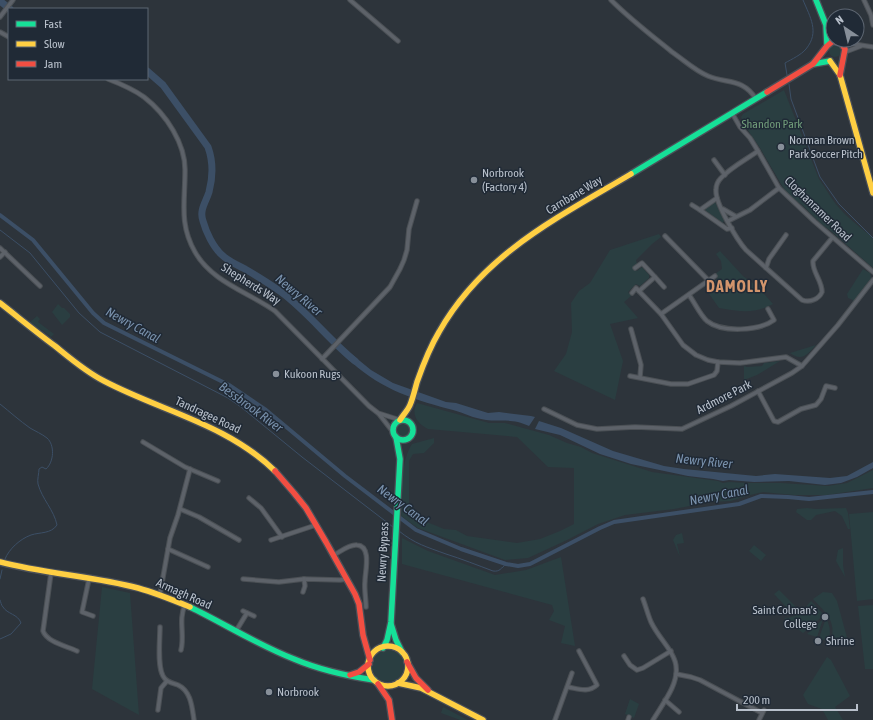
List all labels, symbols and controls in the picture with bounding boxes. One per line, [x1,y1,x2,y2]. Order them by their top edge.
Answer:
legend [8,8,148,80]
north arrow [825,8,865,48]
text: N [833,13,845,27]
text: Fast [44,17,62,31]
text: Slow [44,37,65,51]
text: Jam [44,57,62,71]
park label: Shandon Park [741,117,803,131]
place label: Norman Brown Park Soccer Pitch [789,133,863,161]
marker: Norman Brown Park Soccer Pitch [776,142,786,152]
place label: Norbrook (Factory 4) [482,166,527,194]
street label: Carnbane Way [543,173,605,217]
street label: Cloghanramer Road [782,174,854,244]
marker: Norbrook (Factory 4) [469,175,479,185]
street label: Shepherds Way [219,260,283,308]
water label: Newry River [272,271,326,320]
district label: DAMOLLY [706,277,768,295]
water label: Newry Canal [103,304,163,346]
place label: Kukoon Rugs [284,367,341,381]
marker: Kukoon Rugs [271,369,281,379]
street label: Ardmore Park [694,377,755,417]
water label: Bessbrook River [216,379,287,436]
street label: Tandragee Road [173,394,243,436]
water label: Newry River [675,451,734,472]
water label: Newry Canal [374,481,432,529]
water label: Newry Canal [688,482,750,508]
street label: Newry Bypass [374,522,392,582]
street label: Armagh Road [154,576,214,612]
place label: Saint Colman's College [752,603,817,631]
marker: Saint Colman's College [820,612,830,622]
place label: Shrine [826,634,854,648]
marker: Shrine [813,636,823,646]
place label: Norbrook [277,685,320,699]
scale bar [737,686,857,712]
marker: Norbrook [264,687,274,697]
text: 200 m [743,693,770,707]

